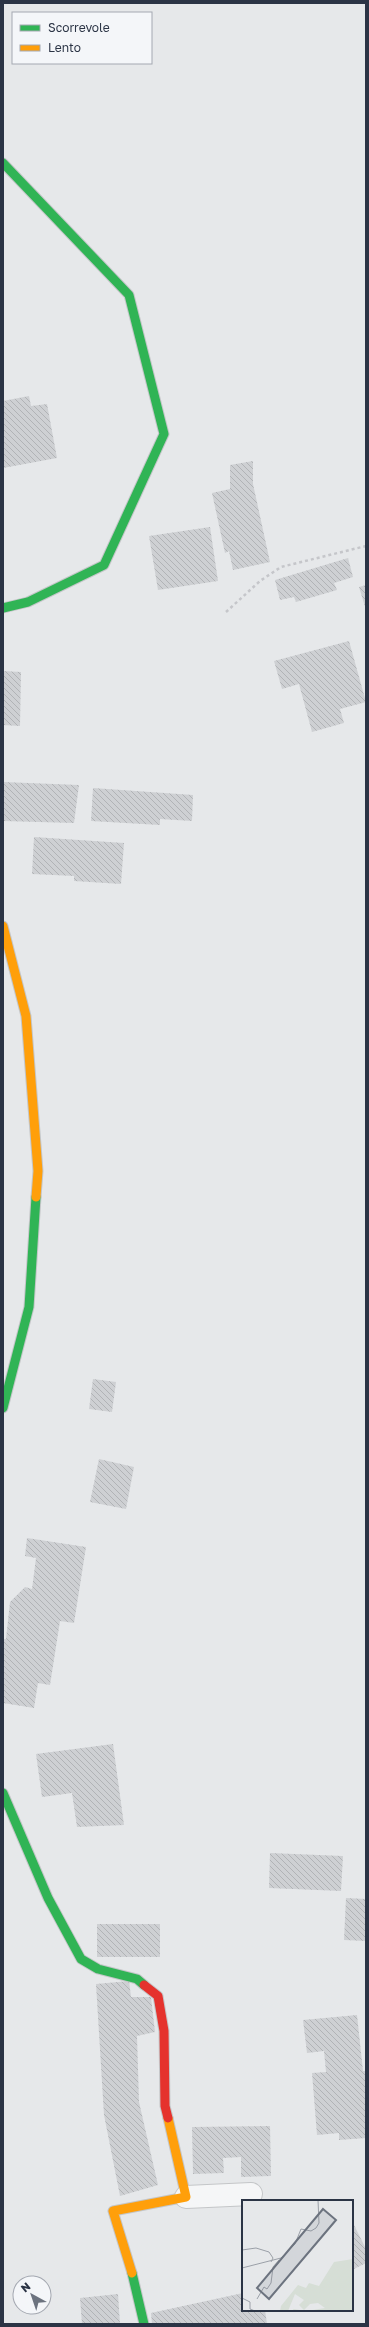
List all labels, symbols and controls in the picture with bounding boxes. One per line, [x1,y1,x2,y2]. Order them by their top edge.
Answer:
legend [12,12,152,64]
text: Scorrevole [48,20,110,35]
text: Lento [48,40,81,55]
inset map [242,2200,353,2311]
north arrow [12,2275,52,2315]
text: N [18,2279,33,2295]

